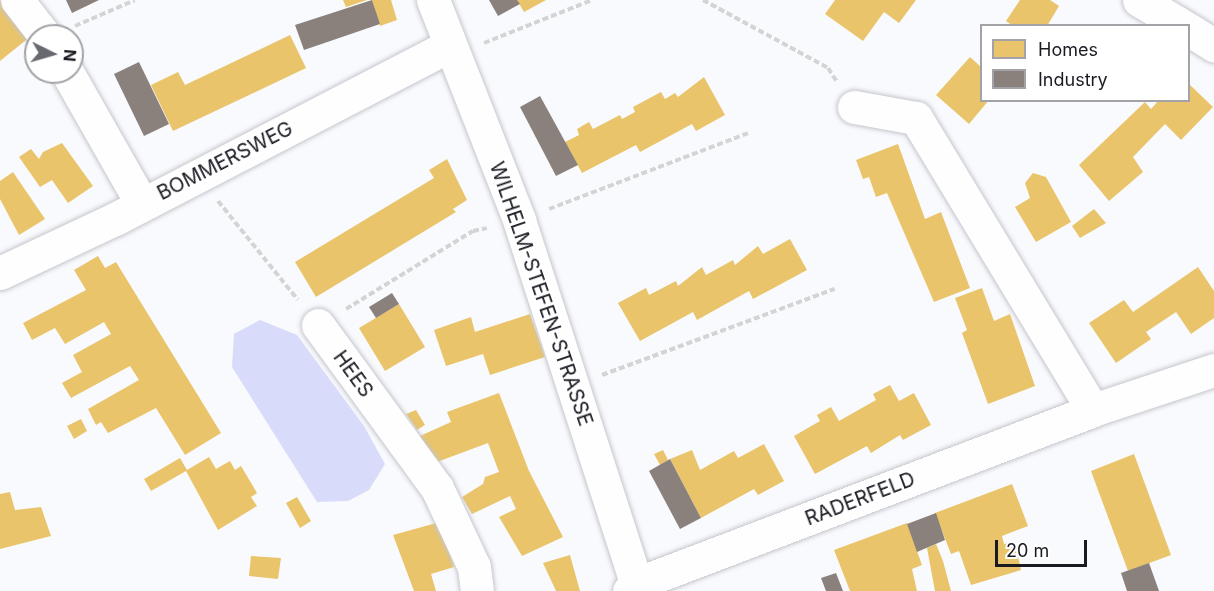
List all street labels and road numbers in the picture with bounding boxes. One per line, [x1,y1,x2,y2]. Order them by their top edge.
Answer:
street label: BOMMERSWEG [153,117,297,205]
street label: WILHELM-STEFEN-STRASSE [484,159,598,429]
street label: HEES [328,346,378,402]
street label: RADERFELD [802,467,918,531]

